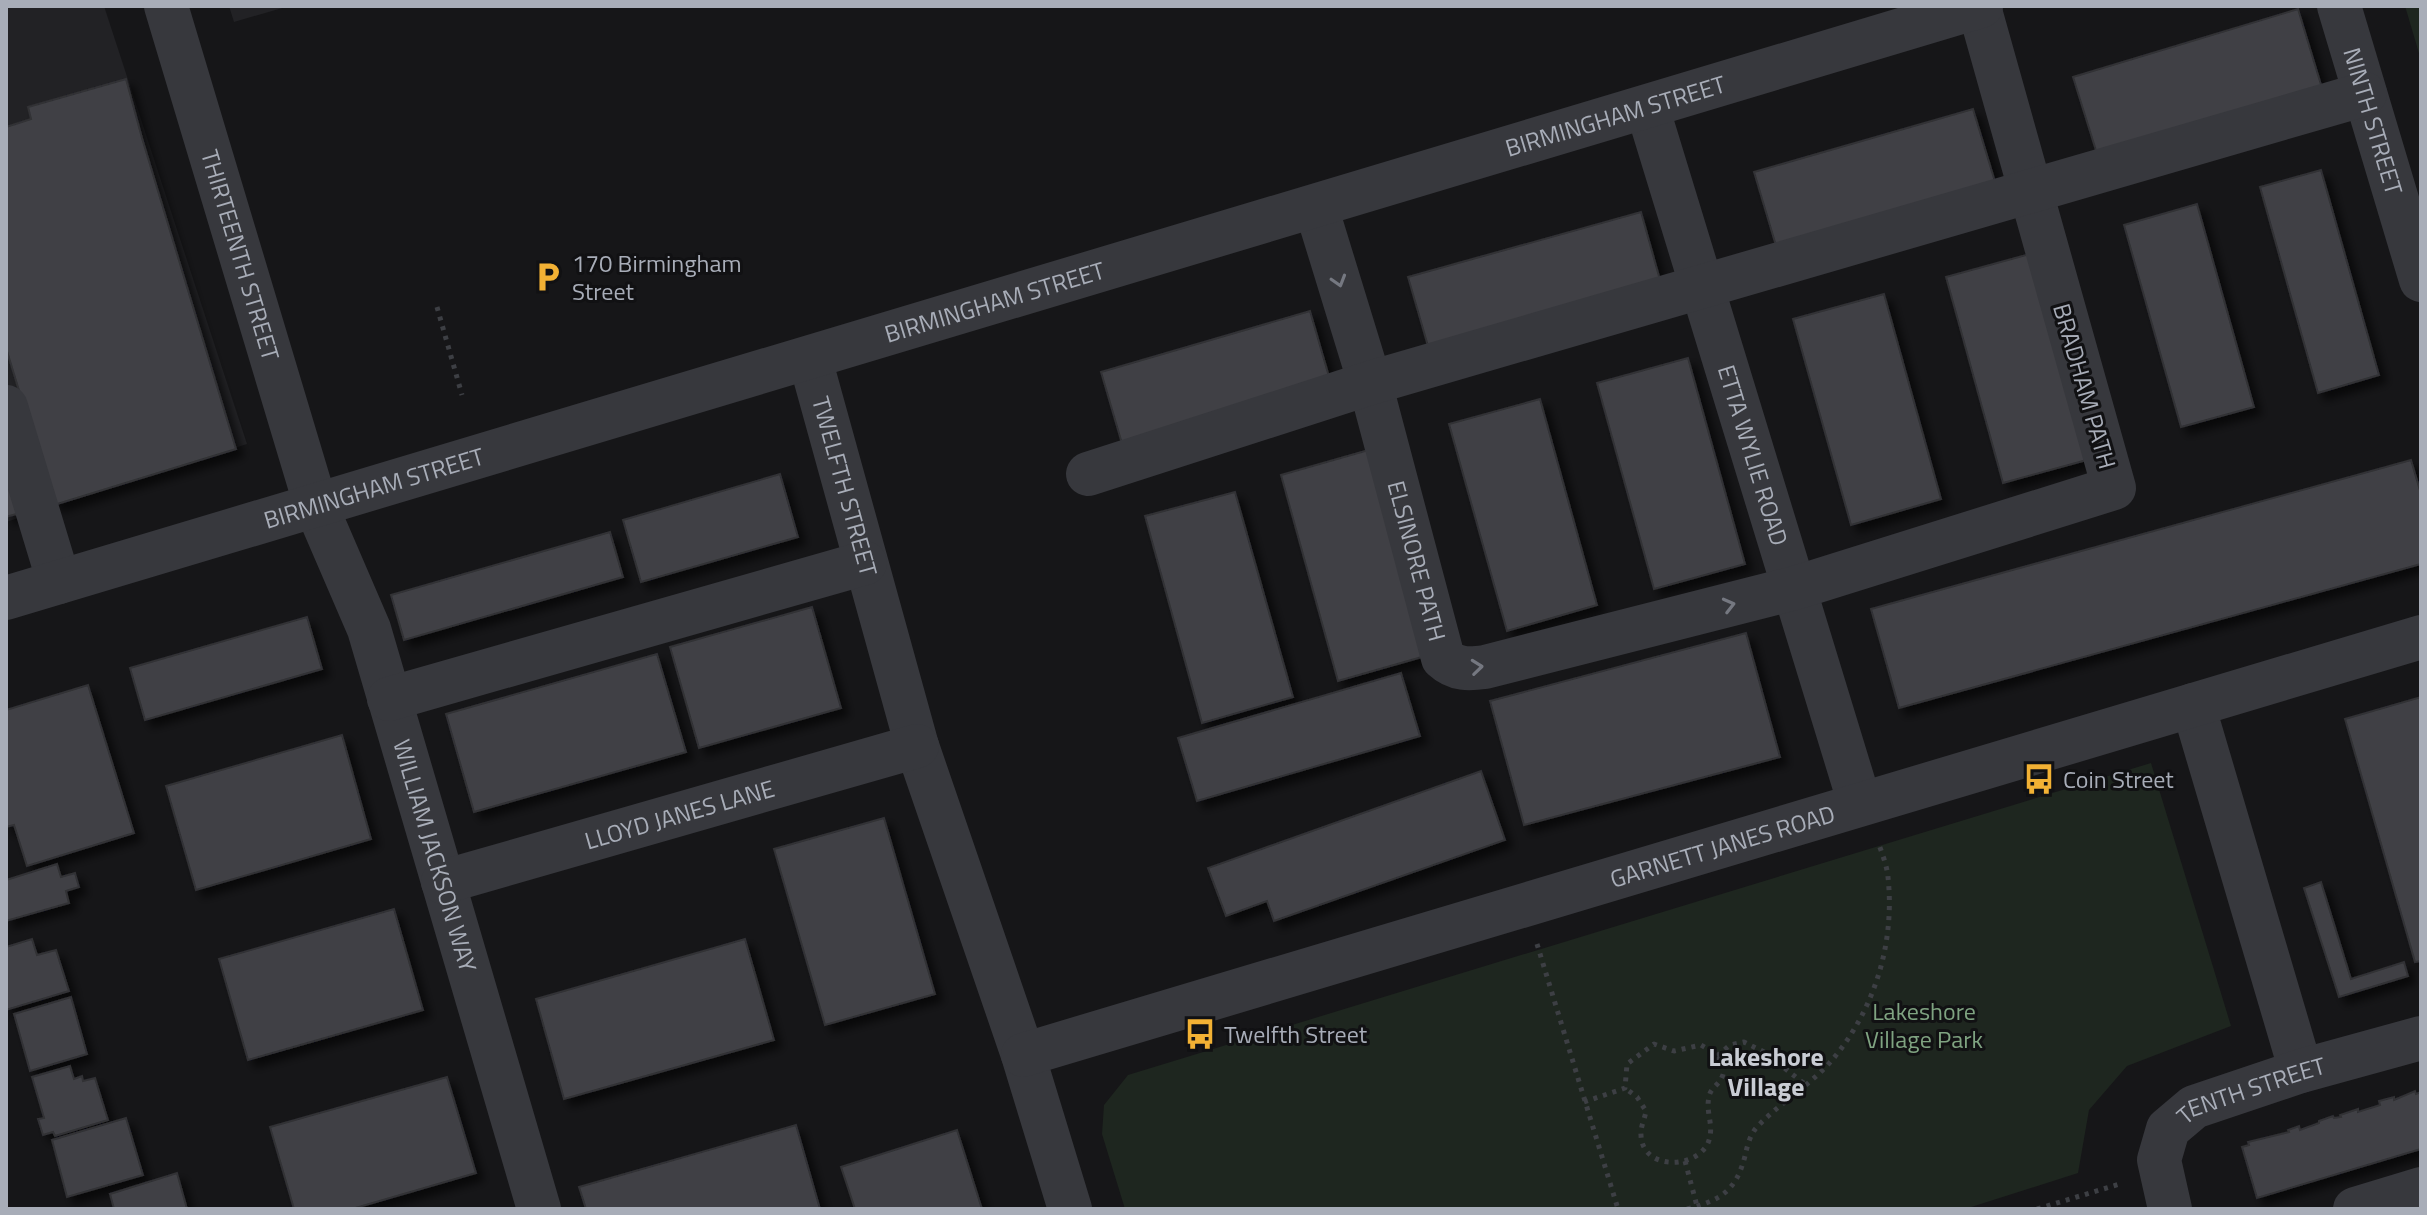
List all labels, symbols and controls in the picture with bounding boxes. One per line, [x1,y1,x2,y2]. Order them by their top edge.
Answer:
street label: NINTH STREET [2334,43,2413,199]
street label: BIRMINGHAM STREET [1501,66,1730,166]
street label: THIRTEENTH STREET [192,145,289,365]
place label: 170 Birmingham Street [572,245,741,309]
street label: BIRMINGHAM STREET [880,252,1109,352]
parking icon: 170 Birmingham Street [531,260,565,294]
one-way arrow [1330,274,1346,288]
street label: BRADHAM PATH [2044,299,2126,473]
street label: ETTA WYLIE ROAD [1709,360,1798,550]
street label: TWELFTH STREET [803,392,887,581]
street label: BIRMINGHAM STREET [259,438,489,538]
street label: ELSINORE PATH [1379,477,1456,645]
one-way arrow [1722,597,1736,614]
one-way arrow [1471,659,1484,676]
street label: WILLIAM JACKSON WAY [384,735,487,976]
place label: Coin Street [2063,761,2174,797]
bus stop icon: Coin Street [2022,762,2056,796]
street label: LLOYD JANES LANE [580,770,778,858]
street label: GARNETT JANES ROAD [1606,795,1839,897]
park label: Lakeshore Village Park [1865,993,1984,1057]
place label: Twelfth Street [1224,1016,1368,1052]
bus stop icon: Twelfth Street [1183,1017,1217,1051]
district label: Lakeshore Village [1708,1037,1824,1106]
street label: TENTH STREET [2168,1047,2330,1133]

